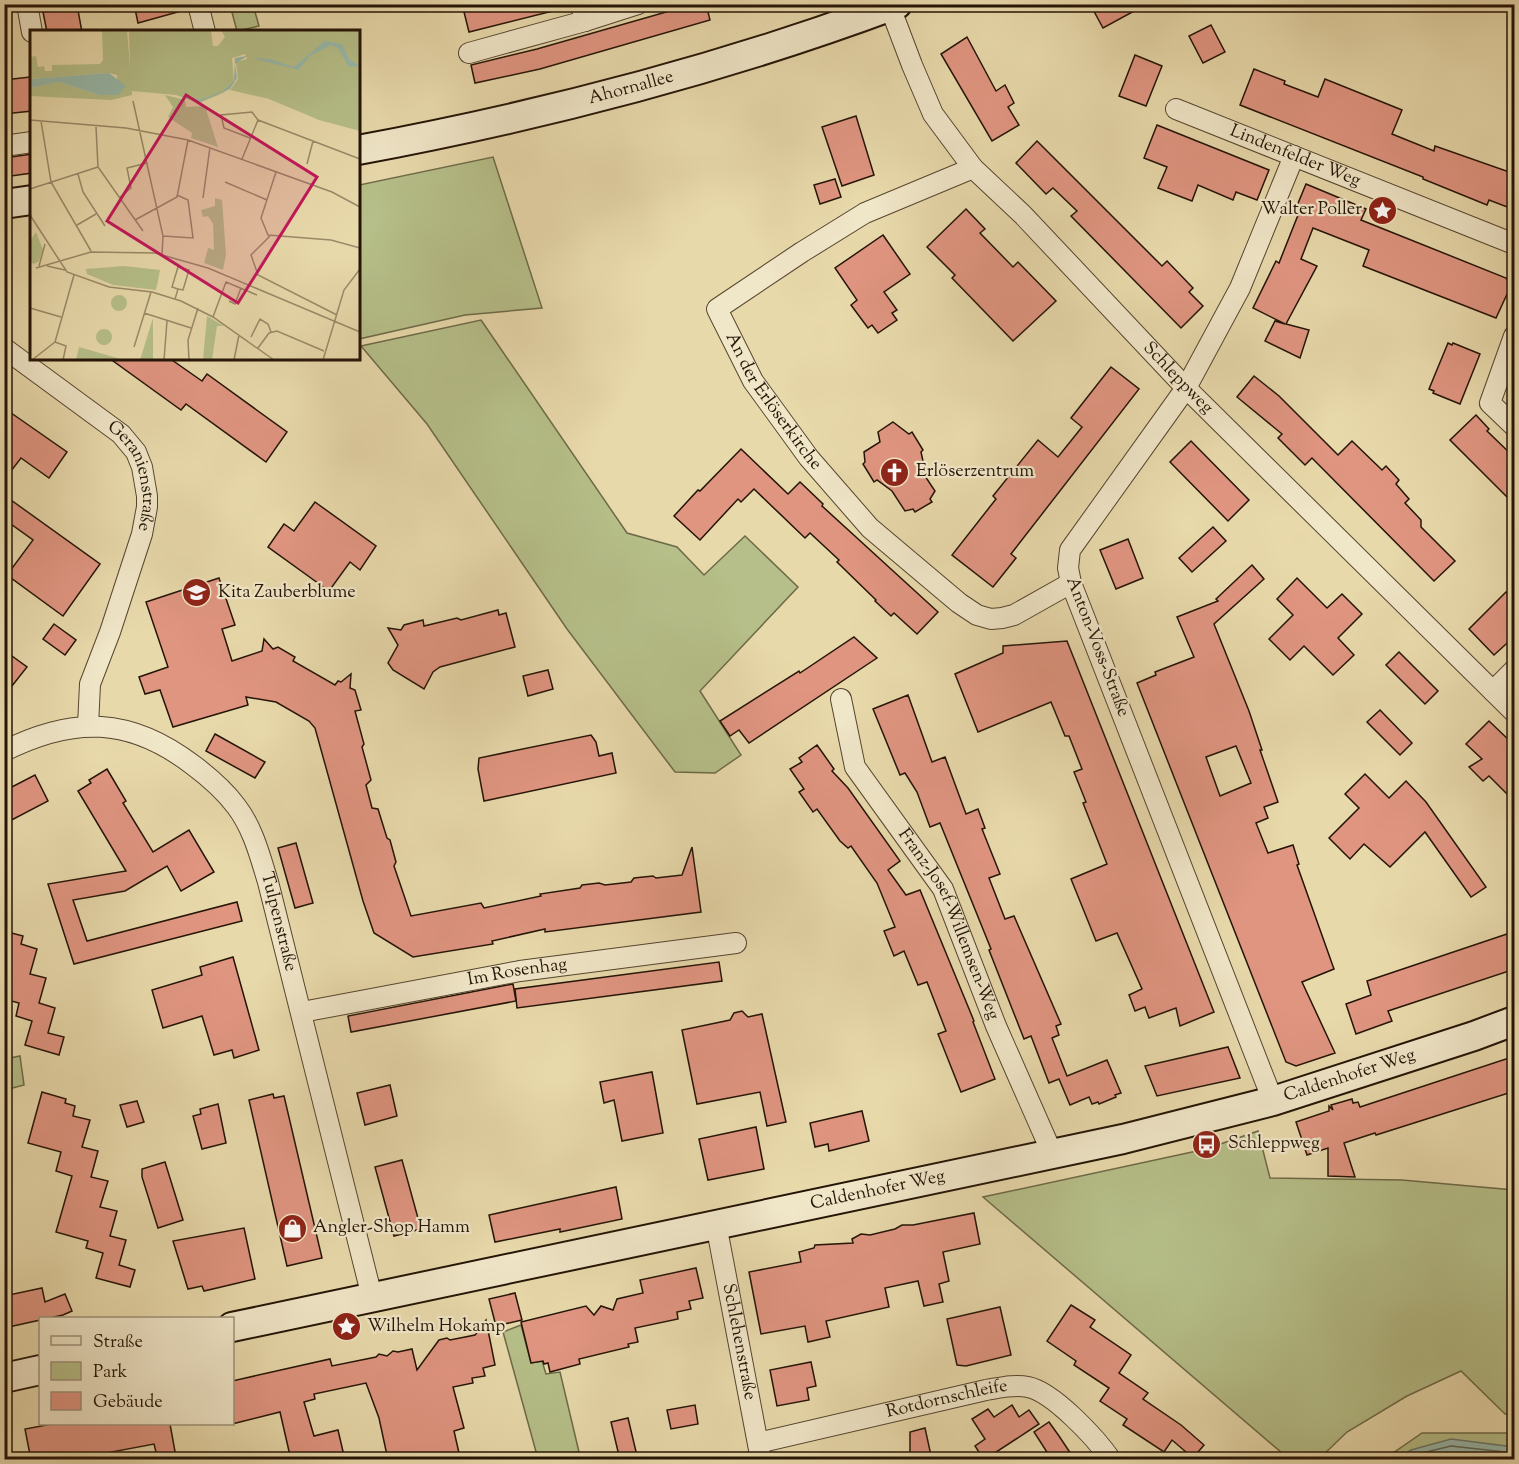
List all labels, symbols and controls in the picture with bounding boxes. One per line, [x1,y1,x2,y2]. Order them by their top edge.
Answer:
inset map [30,30,360,360]
street label: Ahornallee [586,64,677,112]
street label: Lindenfelder Weg [1226,119,1364,194]
place icon: Walter Poller [1367,194,1399,226]
place label: Walter Poller [1261,197,1362,223]
street label: An der Erlöserkirche [718,328,828,477]
street label: Schleppweg [1136,336,1219,421]
street label: Geranienstraße [101,415,160,533]
church icon: Erlöserzentrum [879,456,911,488]
place label: Erlöserzentrum [916,459,1034,485]
street label: Anton-Voss-Straße [1058,573,1136,721]
school or university icon: Kita Zauberblume [181,577,213,609]
place label: Kita Zauberblume [218,580,356,606]
street label: Franz-Josef-Willemsen-Weg [891,824,1006,1024]
street label: Tulpenstraße [253,869,303,974]
street label: Im Rosenhag [465,952,569,994]
street label: Caldenhofer Weg [1281,1043,1419,1110]
bus stop icon: Schleppweg [1191,1128,1223,1160]
place label: Schleppweg [1228,1131,1320,1157]
street label: Caldenhofer Weg [808,1164,948,1218]
shop icon: Angler-Shop Hamm [276,1212,308,1244]
place label: Angler-Shop Hamm [313,1215,470,1241]
street label: Schlehenstraße [715,1281,762,1402]
place icon: Wilhelm Hokamp [330,1311,362,1343]
place label: Wilhelm Hokamp [367,1314,505,1340]
legend [39,1317,234,1425]
text: Straße [93,1330,143,1356]
text: Park [93,1360,128,1386]
street label: Rotdornschleife [884,1374,1009,1426]
text: Gebäude [93,1390,163,1416]

